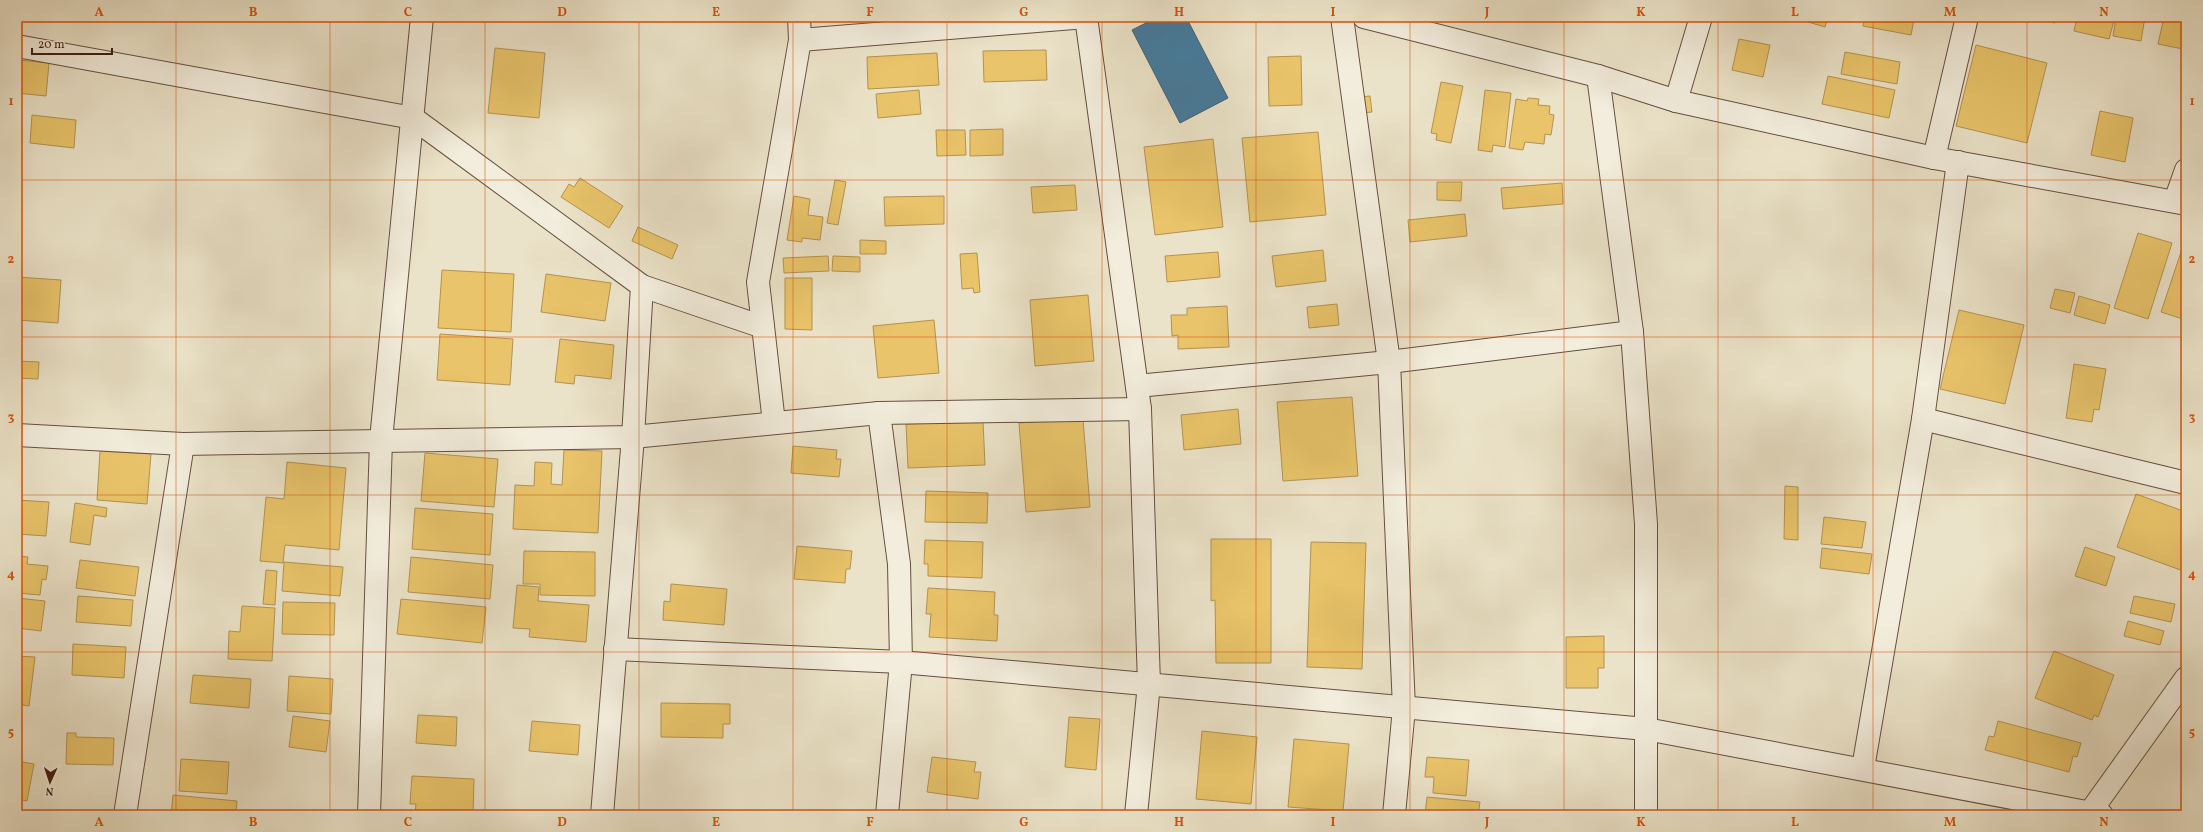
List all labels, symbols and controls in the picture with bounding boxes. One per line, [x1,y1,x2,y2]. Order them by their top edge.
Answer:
text: A [94,4,104,22]
text: B [249,4,258,22]
text: C [404,4,412,22]
text: D [557,4,567,22]
text: E [712,4,720,22]
text: F [866,4,874,22]
text: G [1019,4,1029,22]
text: H [1174,4,1184,22]
text: I [1331,4,1336,22]
text: J [1484,4,1490,22]
text: K [1636,4,1646,22]
text: L [1791,4,1799,22]
text: M [1944,4,1957,22]
text: N [2099,4,2109,22]
scale bar [32,30,112,56]
text: 20 m [38,37,65,53]
text: 1 [8,93,14,111]
text: 1 [2189,93,2195,111]
text: 2 [8,251,15,269]
text: 2 [2189,251,2196,269]
text: 3 [8,409,15,427]
text: 3 [2189,409,2196,427]
text: 4 [7,566,15,584]
text: 4 [2188,566,2196,584]
text: 5 [8,724,14,742]
text: 5 [2189,724,2195,742]
north arrow [30,762,70,802]
text: N [45,783,54,798]
text: A [94,814,104,832]
text: B [249,814,258,832]
text: C [404,814,412,832]
text: D [557,814,567,832]
text: E [712,814,720,832]
text: F [866,814,874,832]
text: G [1019,814,1029,832]
text: H [1174,814,1184,832]
text: I [1331,814,1336,832]
text: J [1484,814,1490,832]
text: K [1636,814,1646,832]
text: L [1791,814,1799,832]
text: M [1944,814,1957,832]
text: N [2099,814,2109,832]

